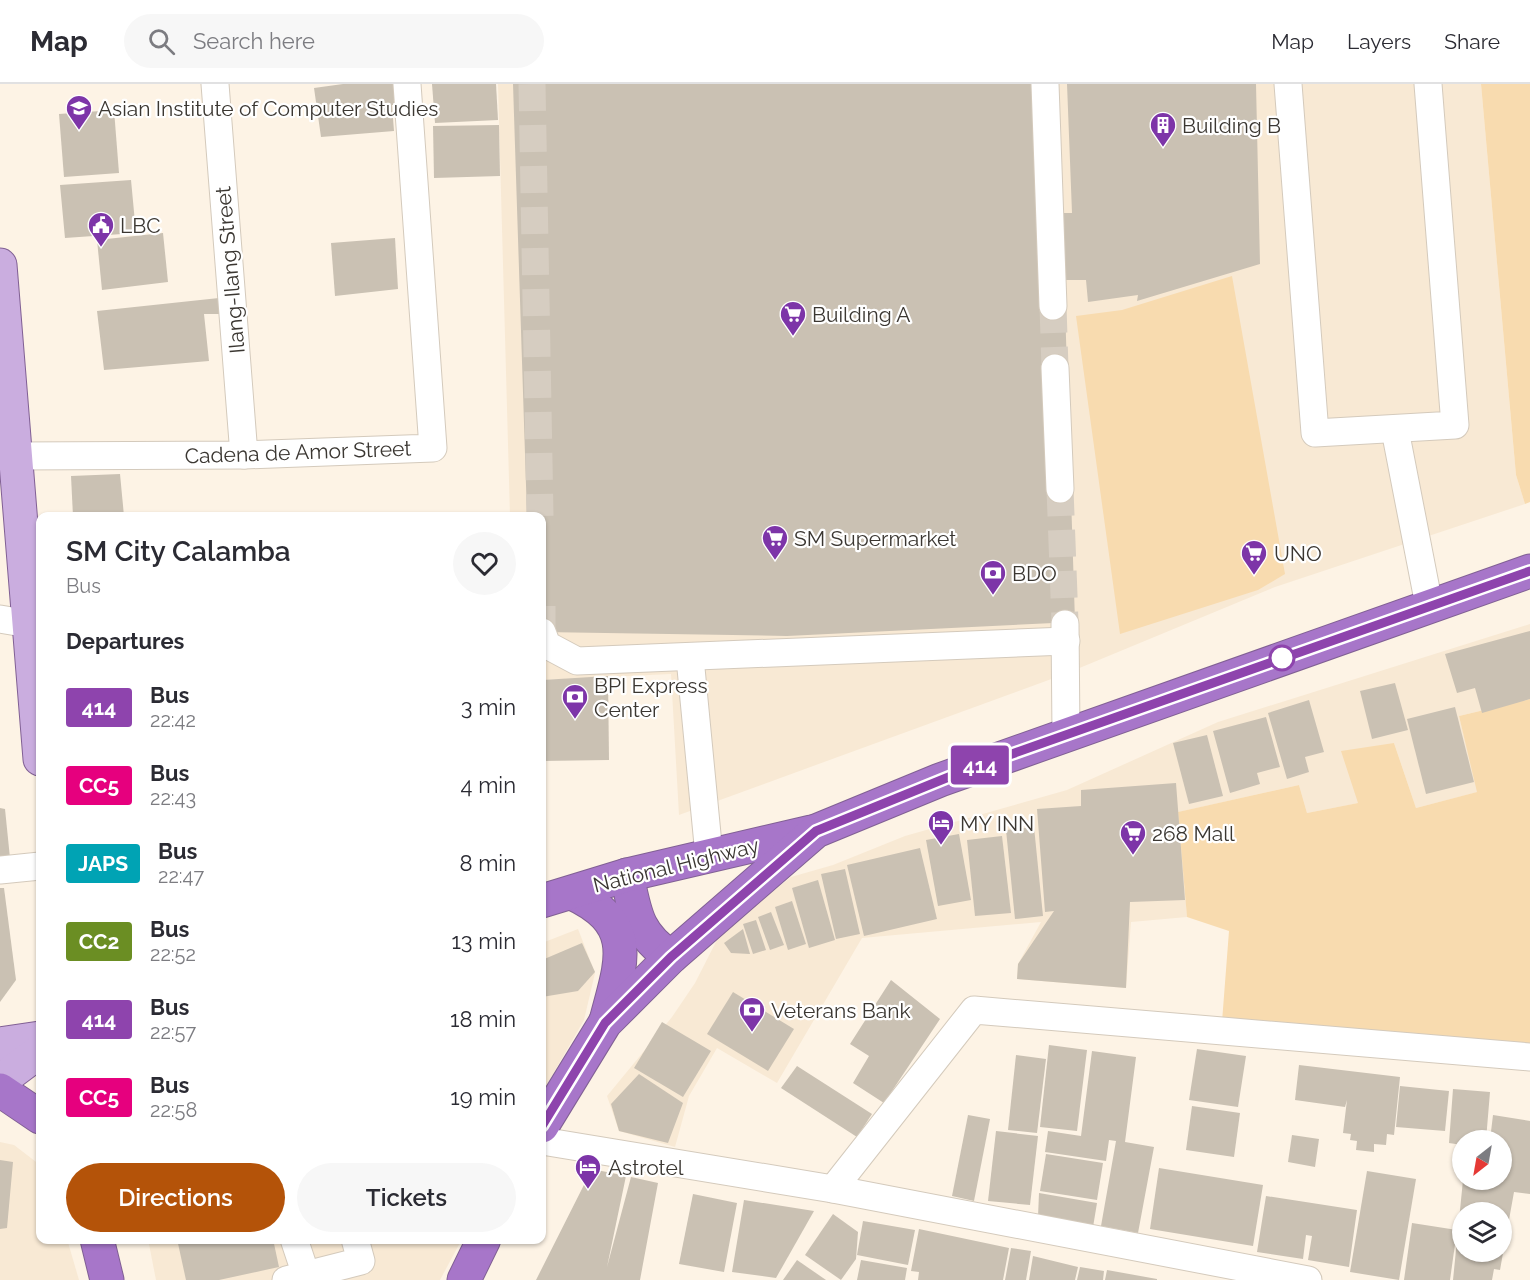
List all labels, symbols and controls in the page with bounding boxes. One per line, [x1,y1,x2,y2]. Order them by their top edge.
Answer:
search box [124,14,544,68]
text: Map [30,25,88,58]
icon: search [145,25,178,58]
text: Search here [193,28,315,54]
text: Map [1271,29,1314,54]
text: Layers [1347,29,1411,54]
text: Share [1444,29,1500,54]
school or university icon: Asian Institute of Computer Studies [64,93,94,131]
place label: Asian Institute of Computer Studies [98,96,438,121]
building icon: Building B [1148,110,1178,148]
place label: Building B [1182,113,1281,138]
street label: Ilang-Ilang Street [210,185,250,355]
public building icon: LBC [86,210,116,248]
place label: LBC [120,213,161,238]
supermarket icon: Building A [778,299,808,337]
place label: Building A [812,302,911,327]
street label: Cadena de Amor Street [184,436,412,468]
supermarket icon: SM Supermarket [760,523,790,561]
place label: SM Supermarket [794,526,956,551]
button: heart [453,532,516,595]
text: SM City Calamba [66,535,291,568]
supermarket icon: UNO [1239,538,1269,576]
place label: UNO [1274,541,1322,566]
bank icon: BDO [978,558,1008,596]
place label: BDO [1012,561,1057,586]
text: Bus [66,574,101,598]
text: Departures [66,628,184,654]
unlabelled marker [1269,645,1295,671]
place label: BPI Express Center [594,673,708,722]
text: Bus [150,682,189,708]
bank icon: BPI Express Center [560,682,590,720]
text: 3 min [461,694,516,720]
text: 414 [82,695,116,720]
text: 22:42 [150,708,196,732]
line badge: 414 [946,746,1014,784]
text: 414 [963,753,997,778]
text: Bus [150,760,189,786]
text: 4 min [461,772,516,798]
text: CC5 [79,773,119,798]
text: 22:43 [150,786,196,810]
hotel icon: MY INN [926,808,956,846]
place label: MY INN [960,811,1034,836]
supermarket icon: 268 Mall [1118,818,1148,856]
place label: 268 Mall [1152,821,1235,846]
street label: National Highway [590,832,762,898]
text: Bus [158,838,197,864]
text: 8 min [460,850,516,876]
text: JAPS [78,851,128,876]
text: 22:47 [158,864,204,888]
text: Bus [150,916,189,942]
text: 13 min [451,928,516,954]
text: CC2 [79,929,119,954]
text: 22:52 [150,942,196,966]
text: Bus [150,994,189,1020]
bank icon: Veterans Bank [737,995,767,1033]
place label: Veterans Bank [771,998,911,1023]
text: 18 min [450,1006,516,1032]
text: 414 [82,1007,116,1032]
text: 22:57 [150,1020,196,1044]
text: Bus [150,1072,189,1098]
text: 19 min [450,1084,516,1110]
text: CC5 [79,1085,119,1110]
text: 22:58 [150,1098,197,1122]
north arrow [1452,1130,1512,1190]
map controls [1452,1130,1512,1262]
hotel icon: Astrotel [573,1152,603,1190]
place label: Astrotel [608,1155,684,1180]
button: Directions [66,1163,285,1232]
button: Tickets [297,1163,516,1232]
button: layers [1452,1202,1512,1262]

